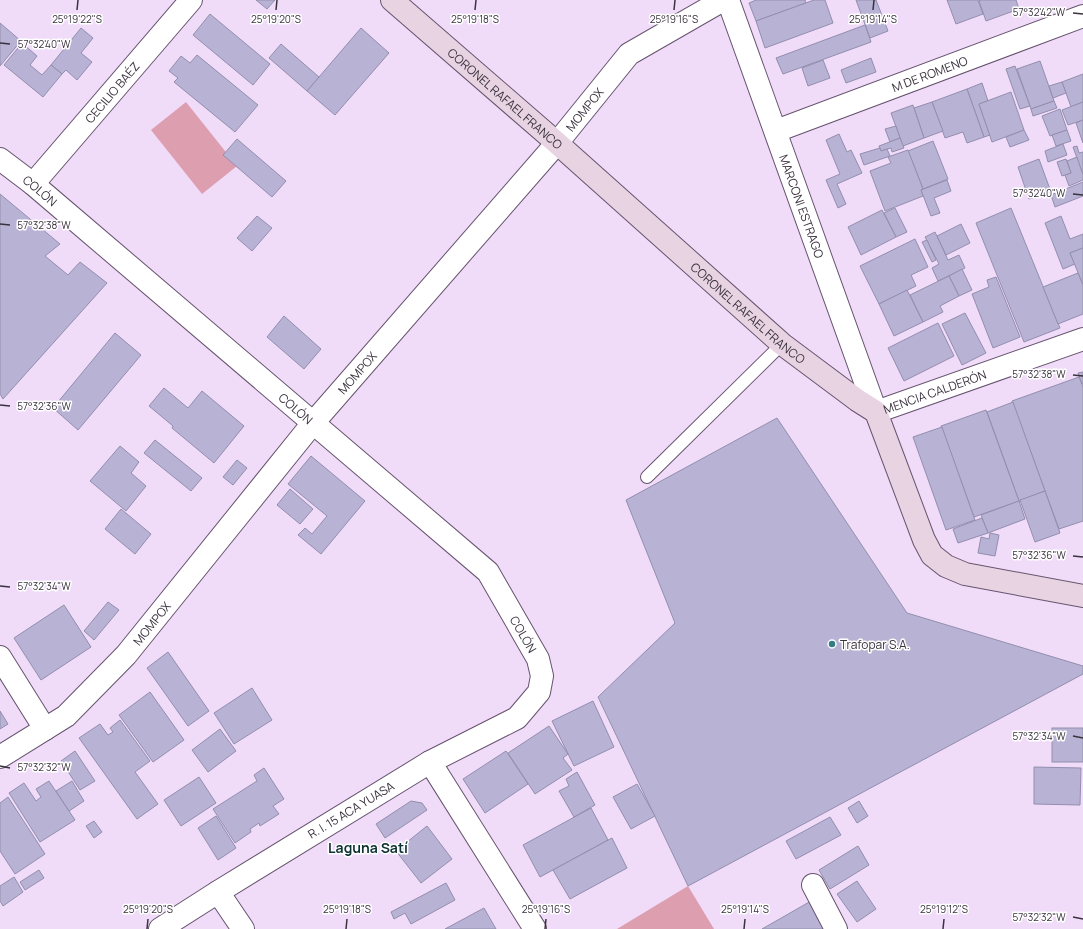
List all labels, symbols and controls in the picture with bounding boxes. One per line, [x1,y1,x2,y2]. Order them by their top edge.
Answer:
text: 57°32'42"W [1013,5,1066,19]
text: 25°19'22"S [52,12,102,26]
text: 25°19'20"S [251,12,301,26]
text: 25°19'18"S [451,12,499,26]
text: 25°19'16"S [650,12,698,26]
text: 25°19'14"S [849,12,897,26]
text: 57°32'40"W [18,37,71,51]
street label: CORONEL RAFAEL FRANCO [444,44,567,153]
street label: M DE ROMENO [889,51,970,95]
street label: CECILIO BAÉZ [81,58,143,126]
street label: MOMPOX [561,83,608,135]
street label: MARCONI ESTRAGO [776,152,829,261]
street label: COLÓN [20,171,61,210]
text: 57°32'40"W [1013,186,1066,200]
text: 57°32'38"W [17,218,71,232]
street label: CORONEL RAFAEL FRANCO [687,258,809,367]
street label: MOMPOX [334,347,381,398]
street label: MENCIA CALDERÓN [881,365,988,417]
text: 57°32'38"W [1012,367,1066,381]
street label: COLÓN [275,389,317,428]
text: 57°32'36"W [17,399,71,413]
text: 57°32'36"W [1012,548,1066,562]
text: 57°32'34"W [17,579,71,593]
street label: MOMPOX [129,597,175,649]
street label: COLÓN [506,612,541,656]
place label: Trafopar S.A. [840,636,910,653]
marker: Trafopar S.A. [827,639,837,649]
text: 57°32'34"W [1012,729,1066,743]
text: 57°32'32"W [17,760,71,774]
street label: R. I. 15 ACA YUASA [305,777,398,843]
district label: Laguna Satí [328,838,408,857]
text: 25°19'20"S [123,902,173,916]
text: 25°19'18"S [323,902,371,916]
text: 25°19'16"S [522,902,570,916]
text: 25°19'14"S [721,902,769,916]
text: 25°19'12"S [920,902,968,916]
text: 57°32'32"W [1012,910,1066,924]

